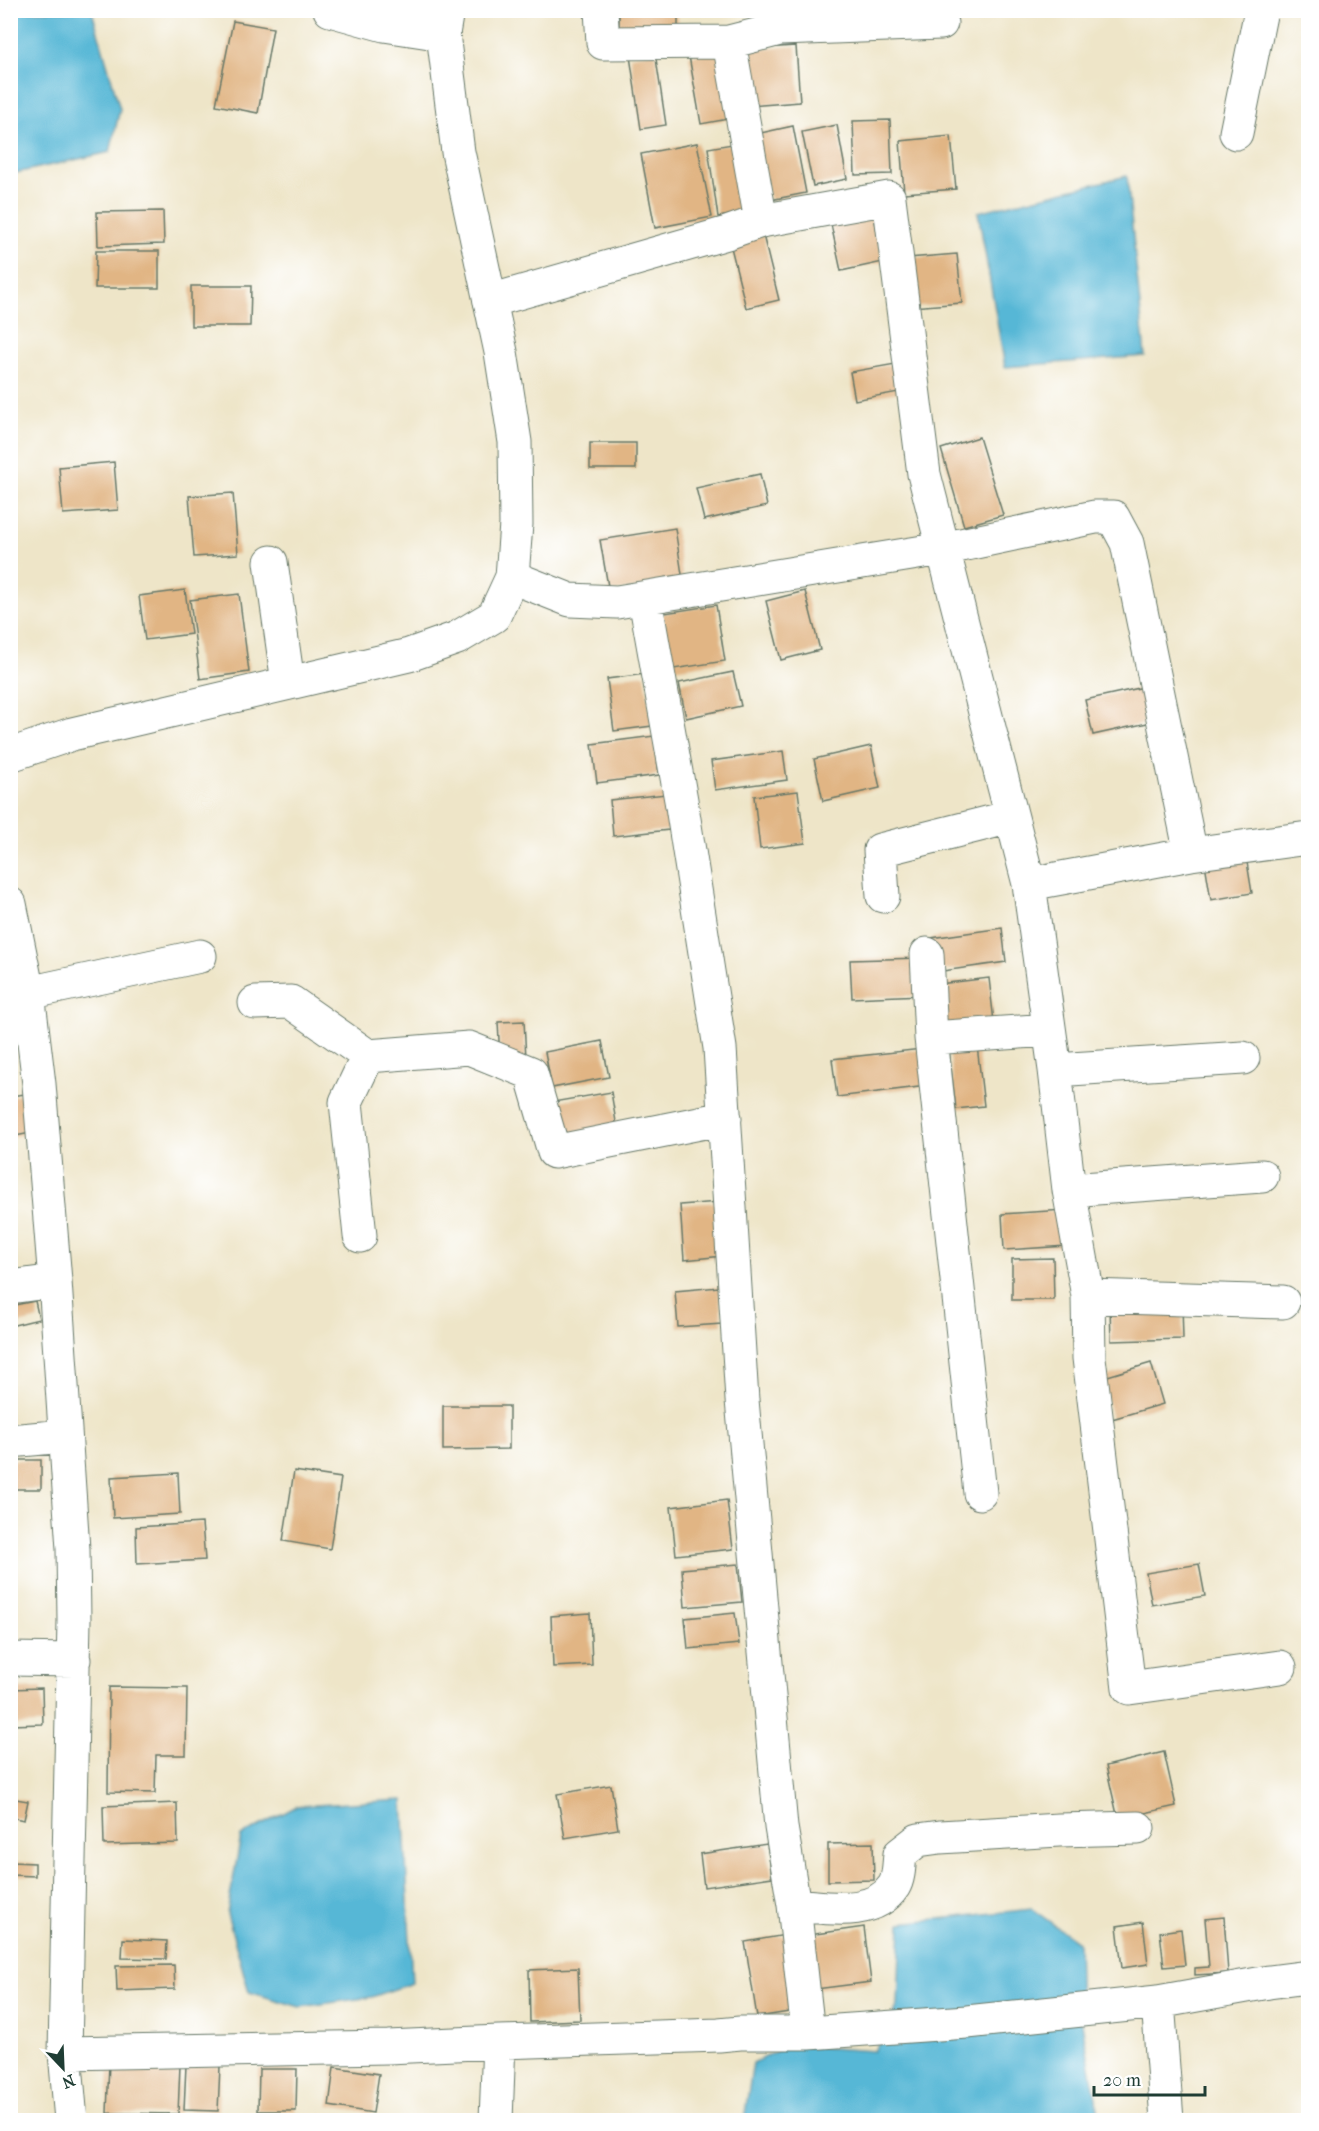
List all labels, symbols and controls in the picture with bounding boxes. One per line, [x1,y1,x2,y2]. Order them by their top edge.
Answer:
north arrow [33,2038,93,2098]
scale bar [1094,2059,1205,2097]
text: N [59,2070,78,2093]
text: 20 m [1103,2070,1141,2091]

